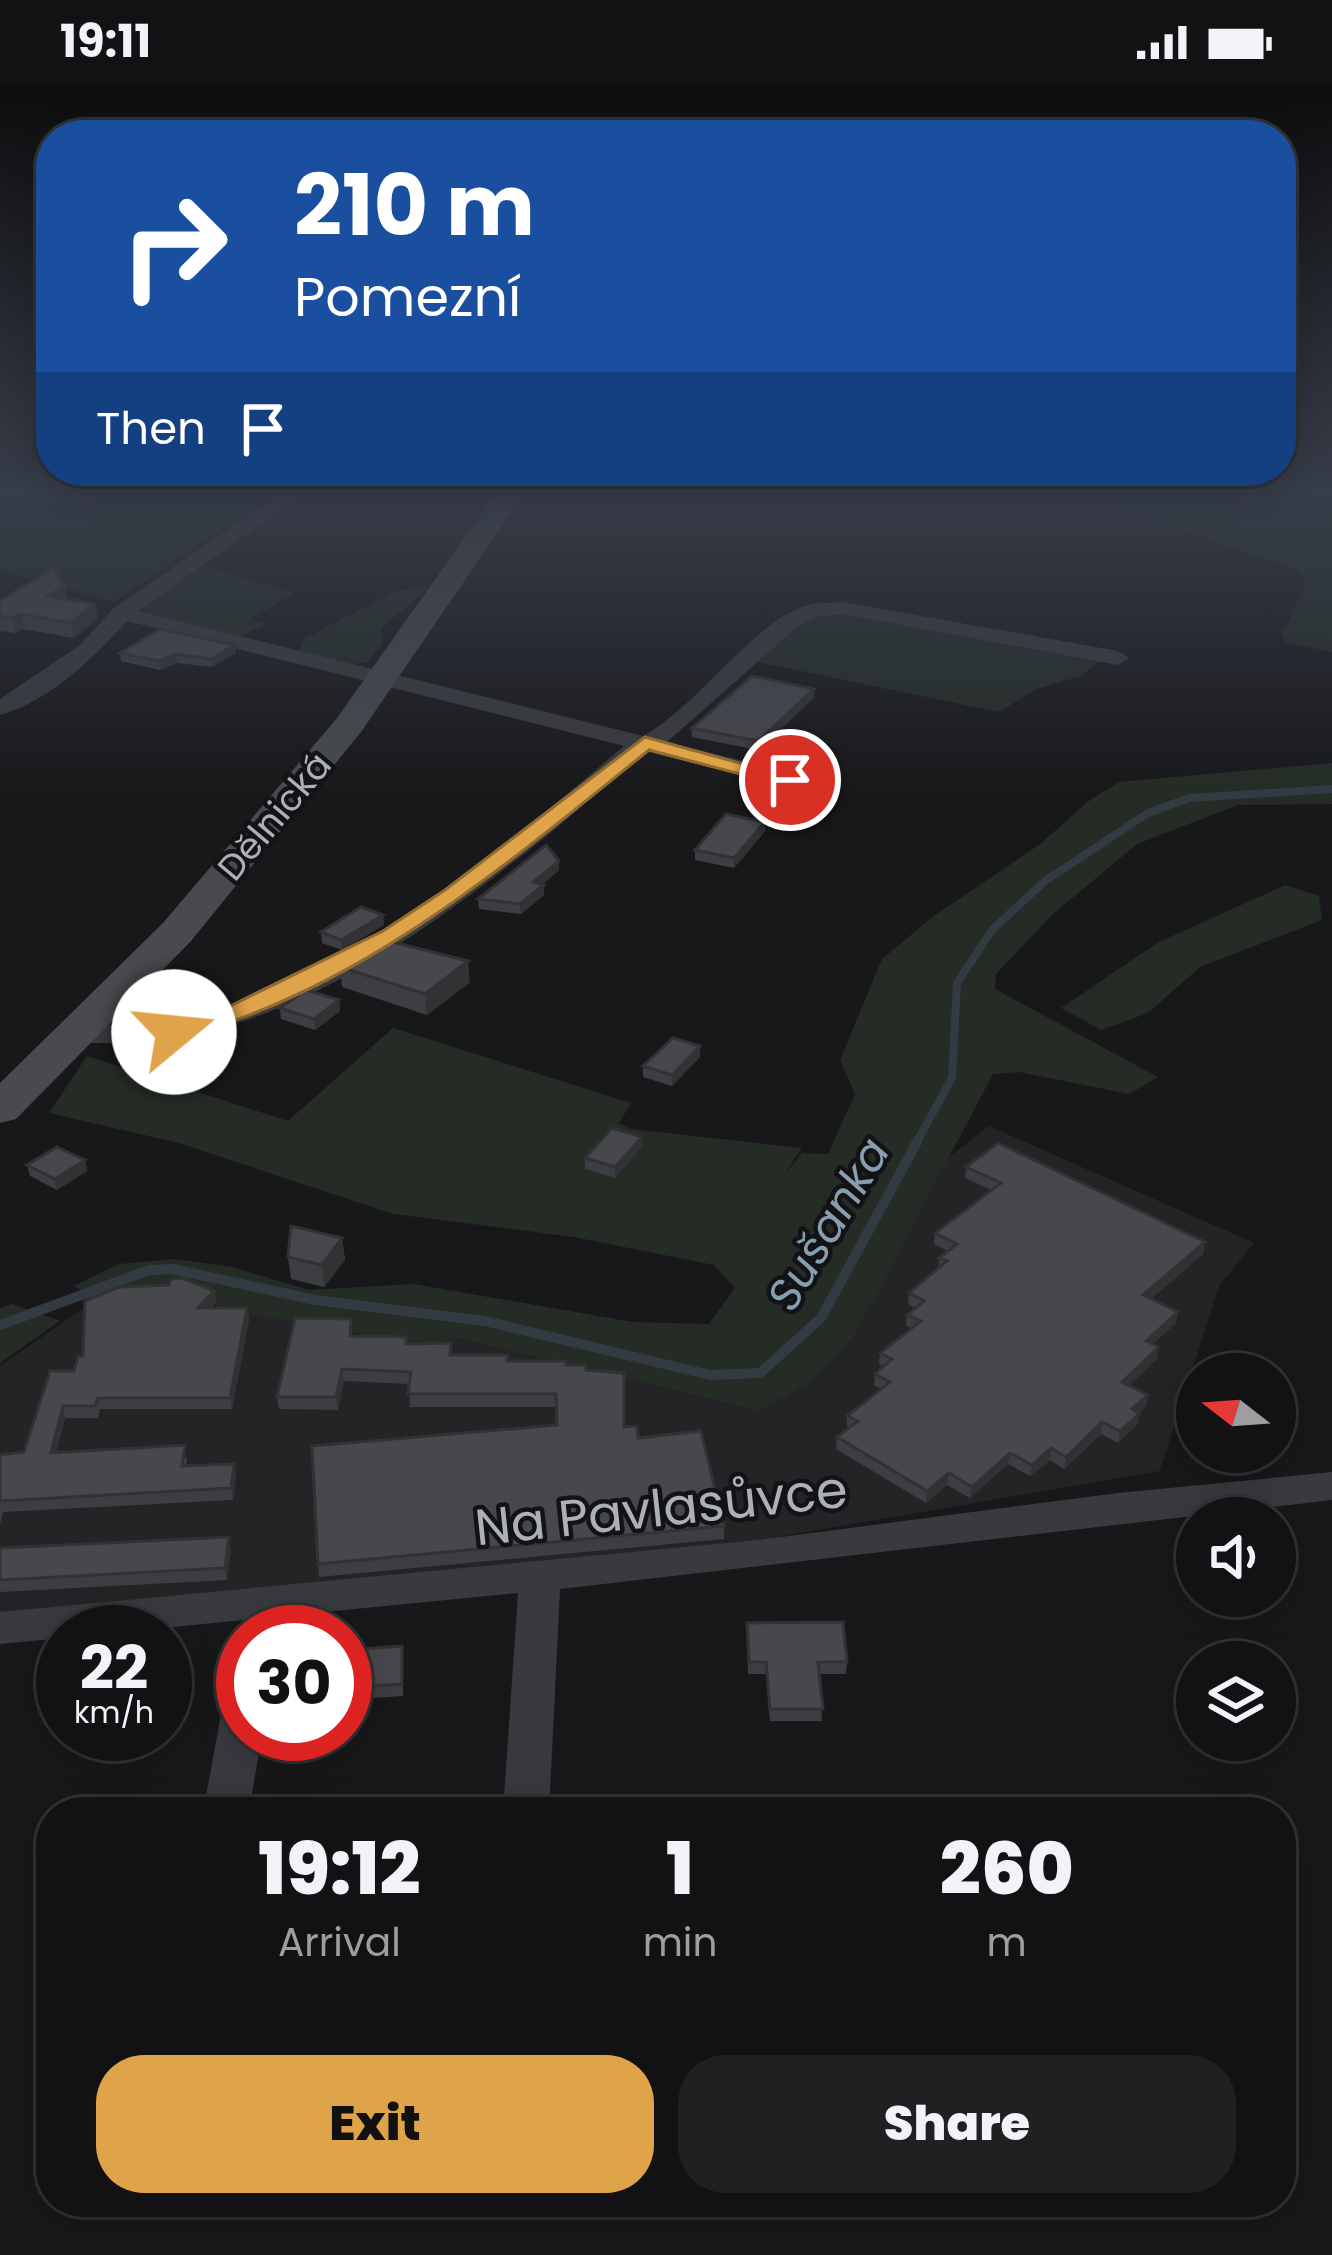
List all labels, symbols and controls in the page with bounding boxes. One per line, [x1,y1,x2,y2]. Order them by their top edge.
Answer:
text: 19:11 [60,10,151,73]
text: 210 m [294,147,535,264]
icon: right [96,168,252,324]
text: Pomezní [294,259,521,335]
icon: arrive [230,396,296,462]
text: Then [96,397,206,460]
pin [739,729,841,831]
street label: Dělnická [206,741,343,891]
icon: arrive [757,747,823,813]
position arrow [111,969,237,1095]
water label: Sušanka [752,1126,905,1322]
north arrow [1176,1353,1296,1473]
map controls [1176,1353,1296,1761]
street label: Na Pavlasůvce [471,1453,851,1563]
button: sound [1176,1497,1296,1617]
speed limit sign: 30 [216,1605,372,1761]
text: 22 [80,1626,148,1710]
button: layers [1176,1641,1296,1761]
text: km/h [74,1691,154,1734]
text: 19:12 [258,1818,420,1919]
text: 1 [666,1818,694,1919]
text: 260 [940,1818,1074,1919]
text: Arrival [278,1915,401,1970]
text: min [643,1915,717,1970]
text: m [987,1915,1027,1970]
button: Exit [96,2055,654,2193]
button: Share [678,2055,1236,2193]

